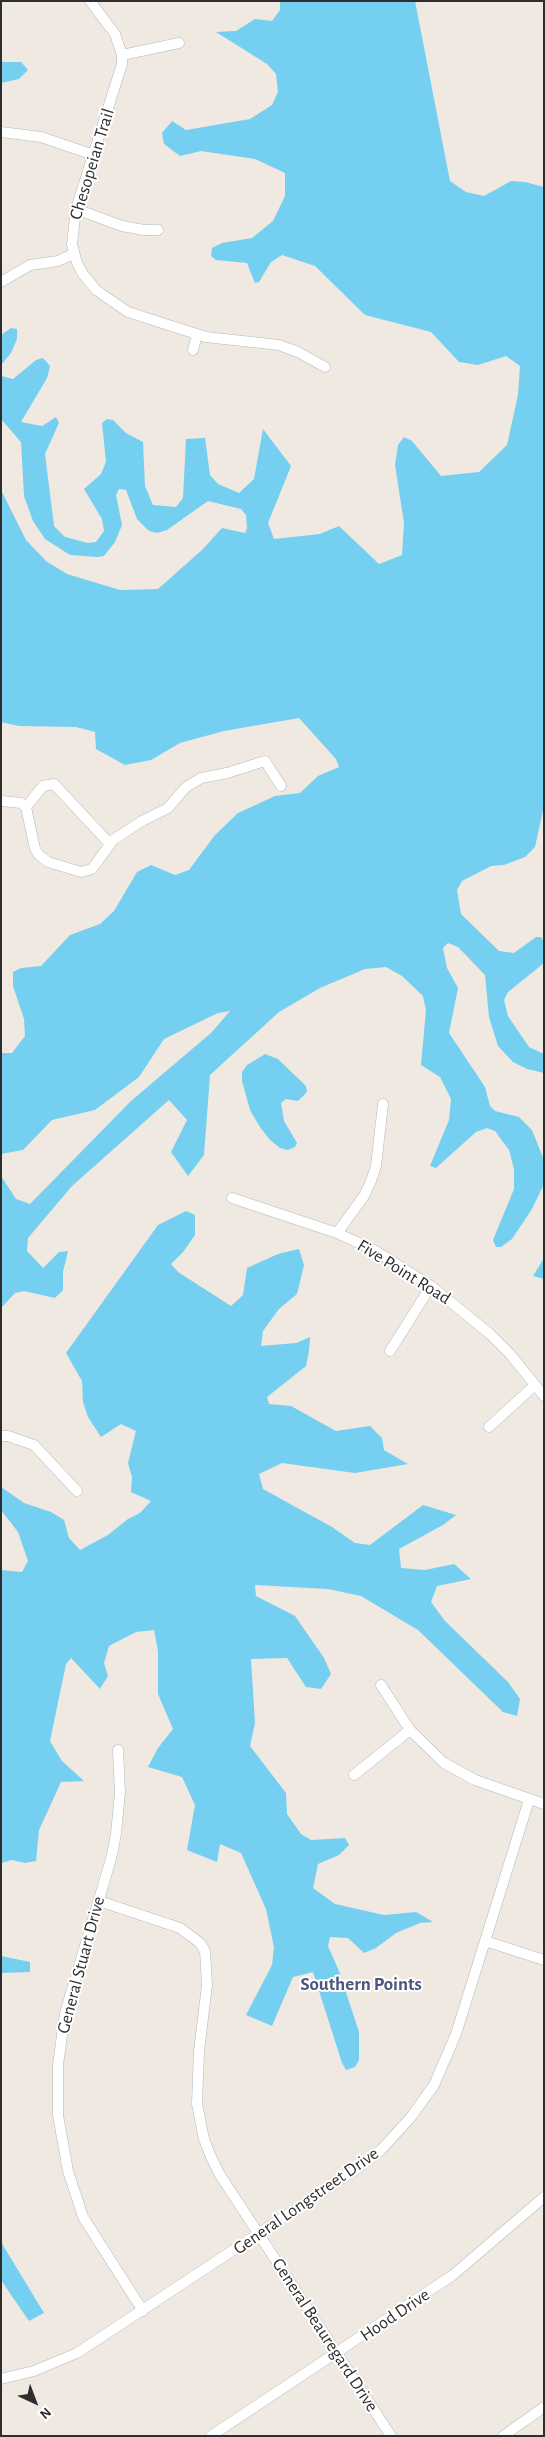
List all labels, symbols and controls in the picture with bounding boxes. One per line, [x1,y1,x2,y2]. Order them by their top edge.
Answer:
street label: Chesopeian Trail [65,106,119,222]
street label: Five Point Road [353,1235,455,1309]
street label: General Stuart Drive [52,1894,110,2036]
district label: Southern Points [300,1973,422,1995]
street label: General Longstreet Drive [229,2143,383,2259]
street label: General Beauregard Drive [267,2254,383,2416]
street label: Hood Drive [356,2284,434,2346]
north arrow [10,2377,60,2427]
text: N [37,2405,54,2421]

